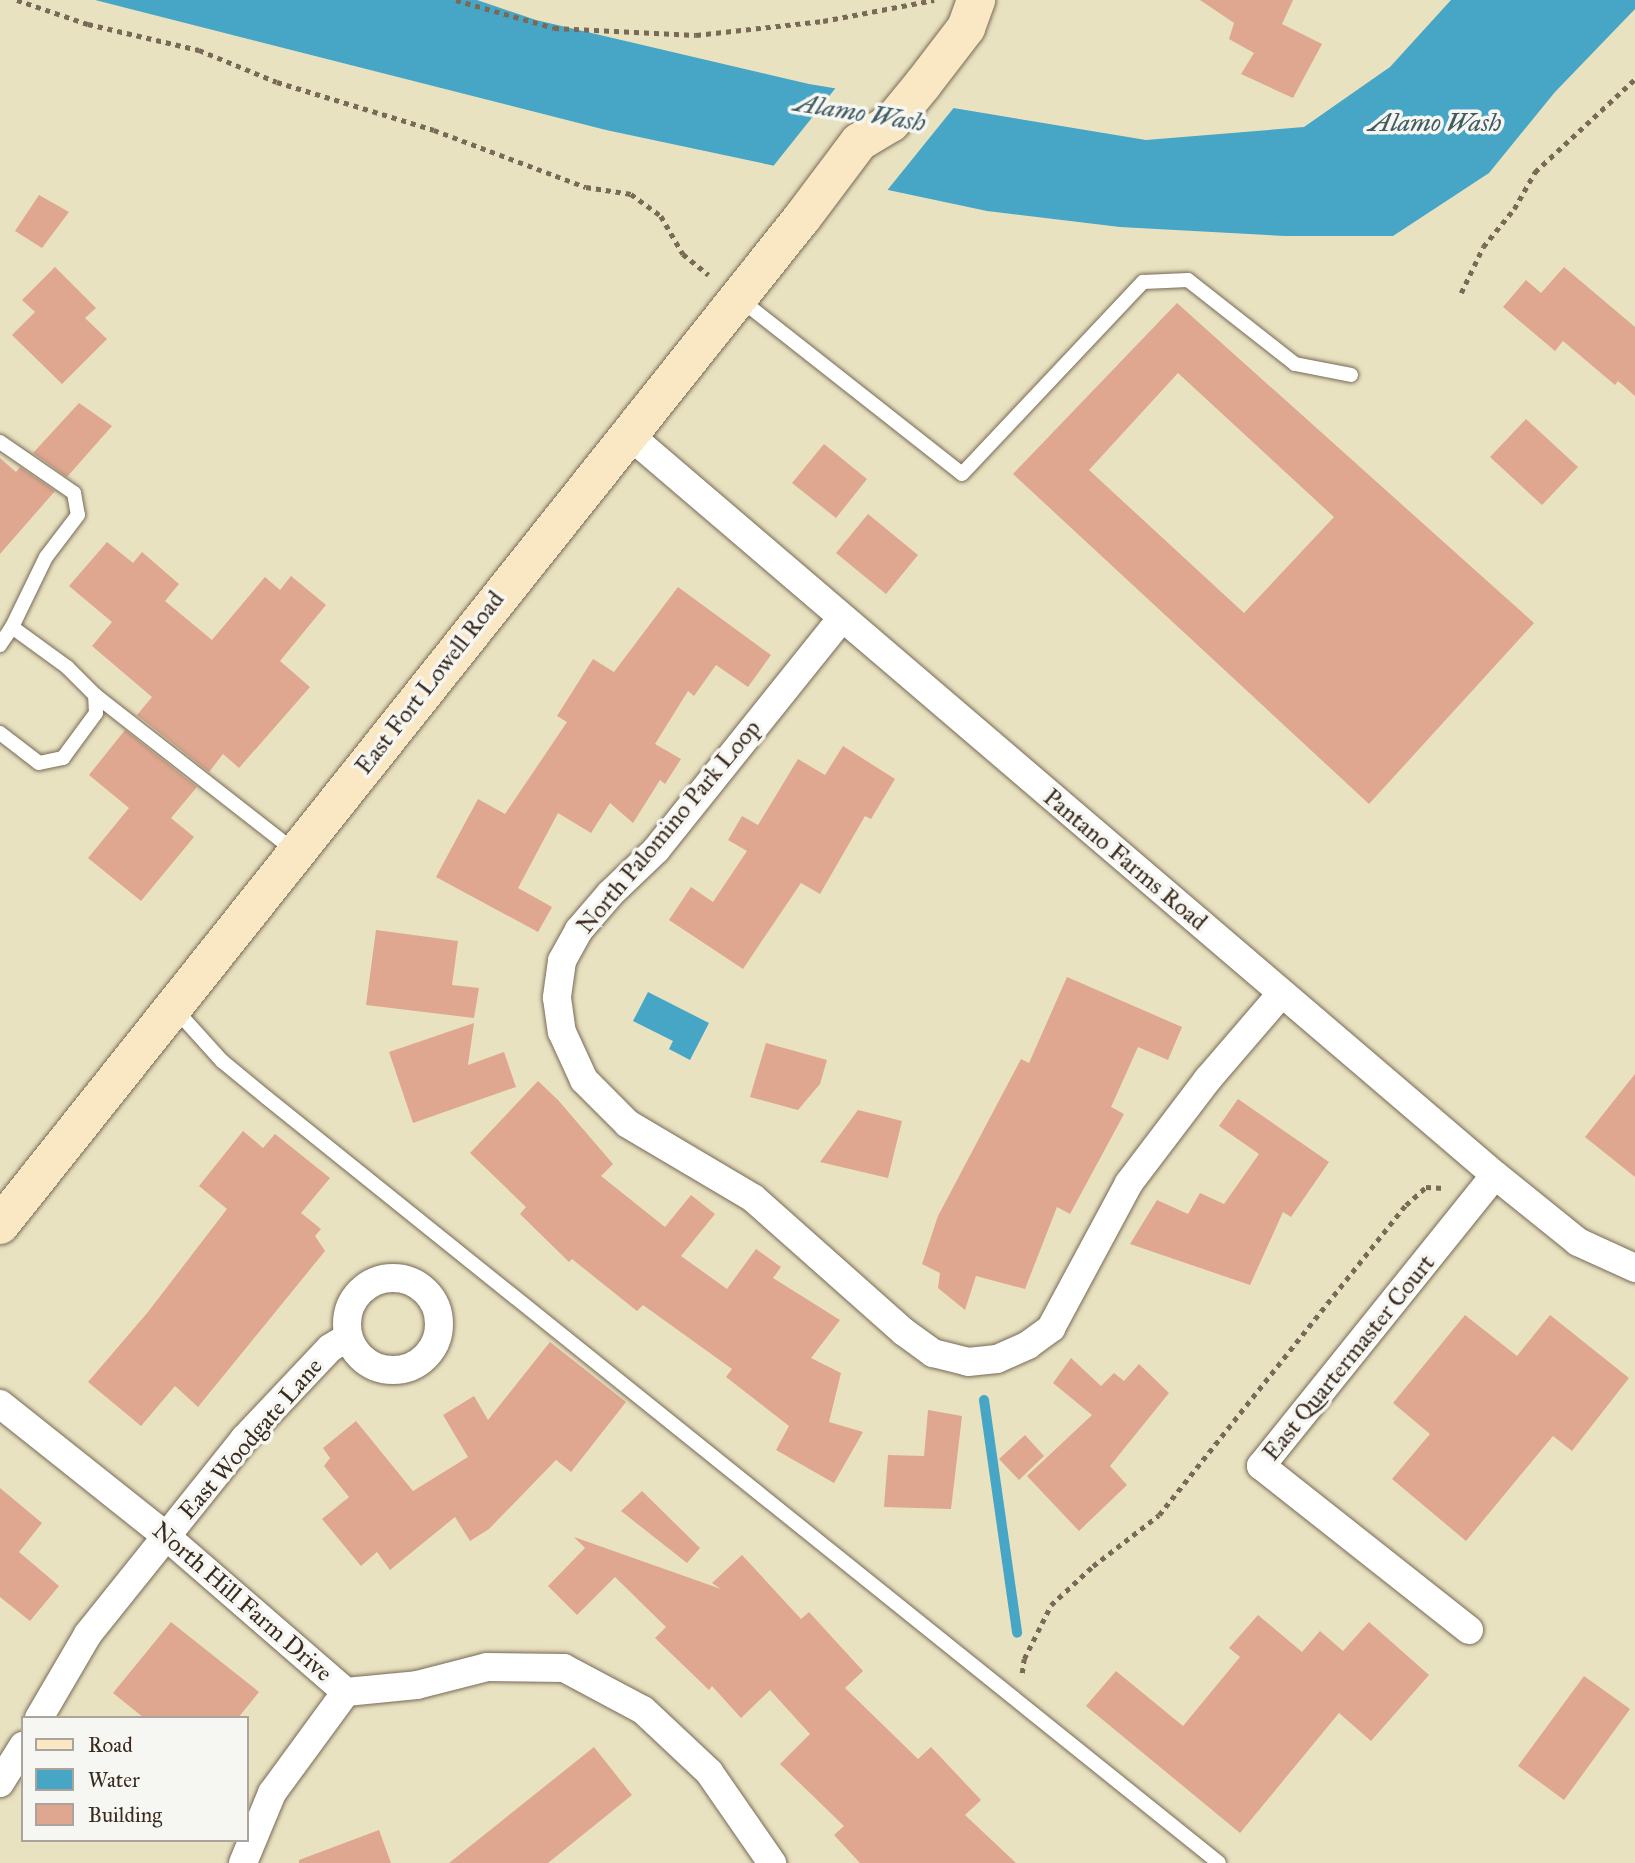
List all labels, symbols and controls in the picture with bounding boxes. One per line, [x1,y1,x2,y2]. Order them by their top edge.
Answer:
water label: Alamo Wash [792,87,928,139]
water label: Alamo Wash [1369,107,1501,139]
street label: East Fort Lowell Road [350,586,510,780]
street label: North Palomino Park Loop [571,714,767,940]
street label: Pantano Farms Road [1037,783,1213,937]
street label: East Quartermaster Court [1257,1249,1441,1467]
street label: East Woodgate Lane [173,1353,329,1525]
street label: North Hill Farm Drive [146,1516,338,1688]
legend [21,1716,248,1842]
text: Road [88,1732,133,1758]
text: Water [88,1767,140,1793]
text: Building [88,1802,162,1828]

